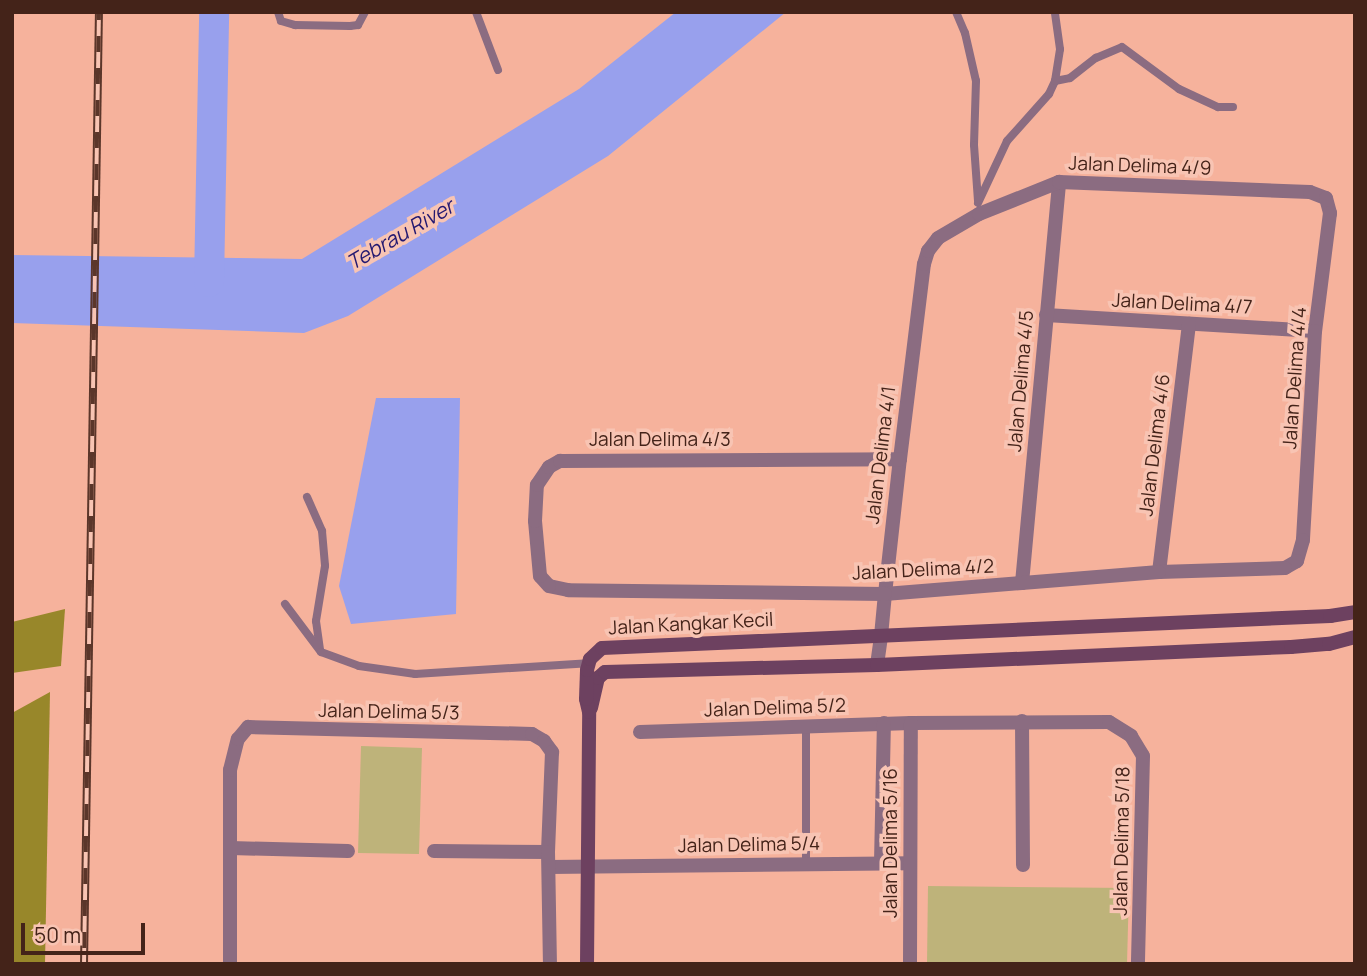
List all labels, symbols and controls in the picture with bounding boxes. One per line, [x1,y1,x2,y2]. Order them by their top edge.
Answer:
street label: Jalan Delima 4/9 [1068,152,1212,180]
water label: Tebrau River [342,193,458,275]
street label: Jalan Delima 4/7 [1111,289,1253,319]
street label: Jalan Delima 4/4 [1279,306,1311,450]
street label: Jalan Delima 4/5 [1003,309,1039,453]
street label: Jalan Delima 4/6 [1135,373,1175,517]
street label: Jalan Delima 4/1 [861,385,901,525]
street label: Jalan Delima 4/3 [589,429,731,451]
street label: Jalan Delima 4/2 [851,555,995,585]
street label: Jalan Kangkar Kecil [608,608,774,640]
street label: Jalan Delima 5/2 [704,694,846,722]
street label: Jalan Delima 5/3 [318,699,460,725]
street label: Jalan Delima 5/18 [1109,766,1135,916]
street label: Jalan Delima 5/16 [880,768,902,918]
street label: Jalan Delima 5/4 [678,832,820,858]
scale bar [24,909,149,953]
text: 50 m [34,921,81,949]

